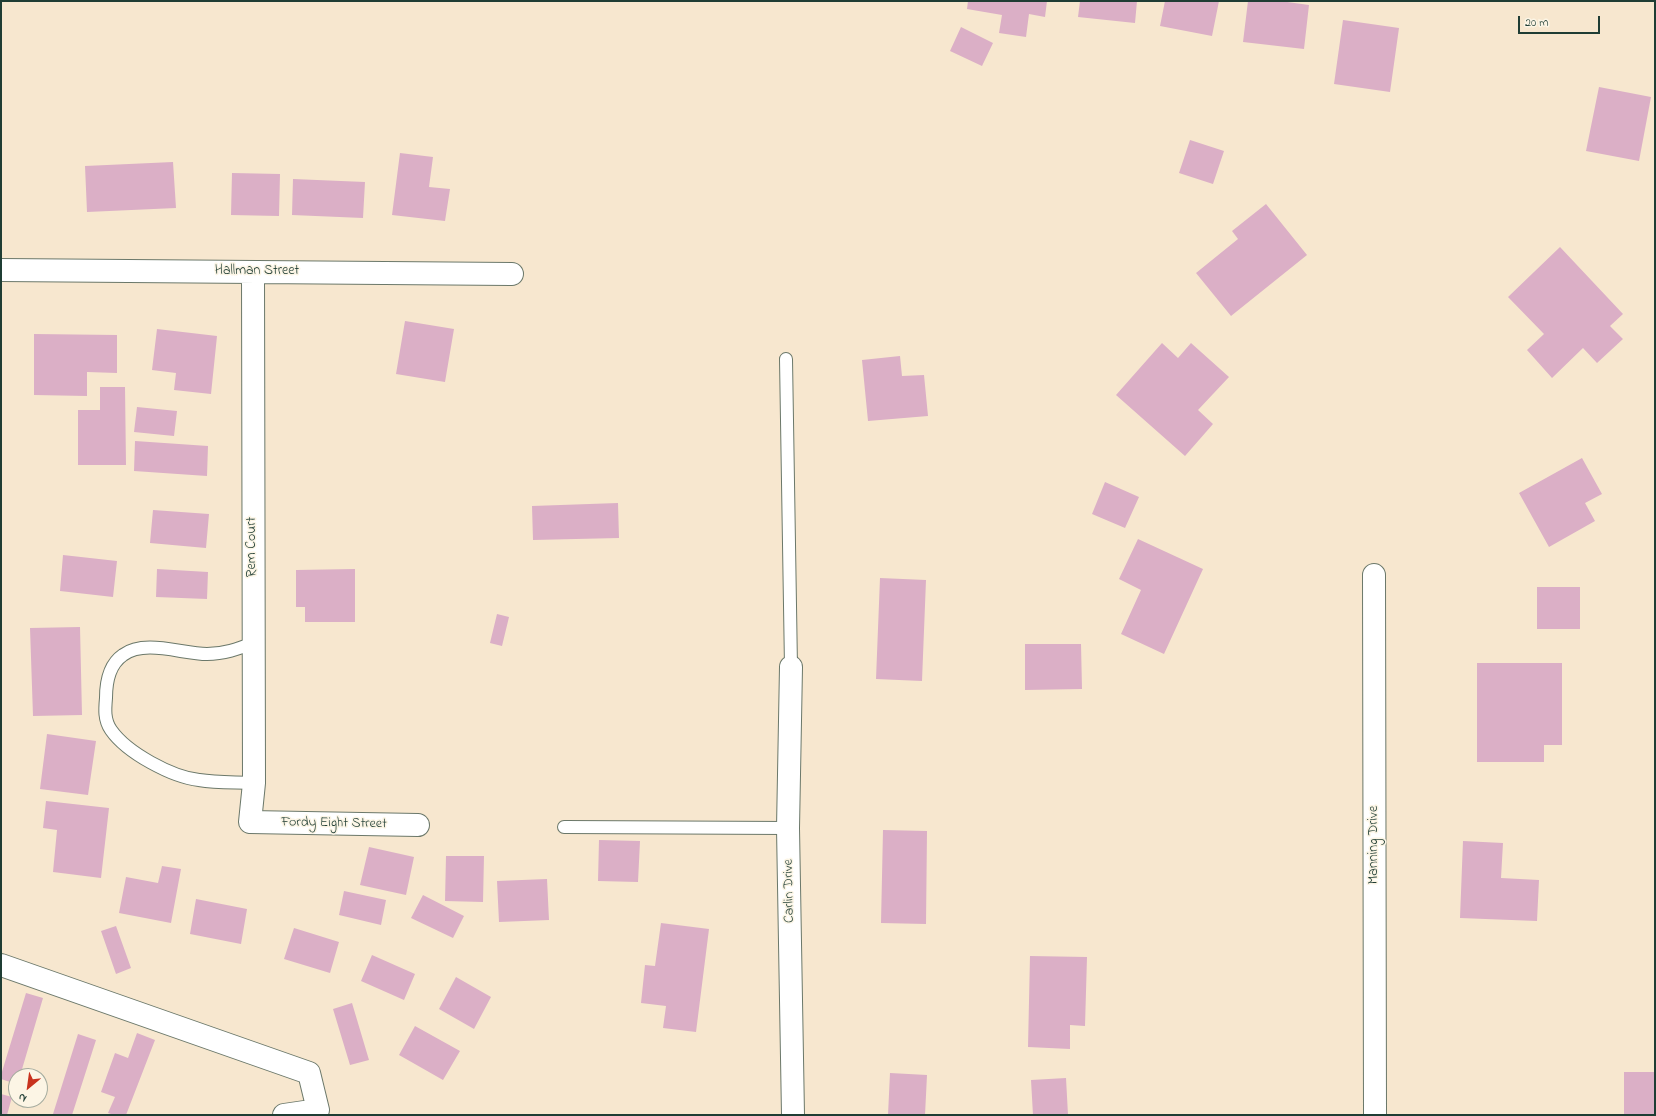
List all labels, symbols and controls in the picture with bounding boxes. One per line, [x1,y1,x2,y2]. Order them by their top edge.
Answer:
scale bar [1520,8,1602,34]
text: 20 m [1525,14,1548,32]
street label: Hallman Street [215,264,299,280]
street label: Rem Court [245,517,261,577]
street label: Manning Drive [1367,806,1383,884]
street label: Fordy Eight Street [281,815,387,833]
street label: Carlin Drive [781,859,799,923]
north arrow [8,1068,48,1108]
text: N [16,1089,30,1106]

